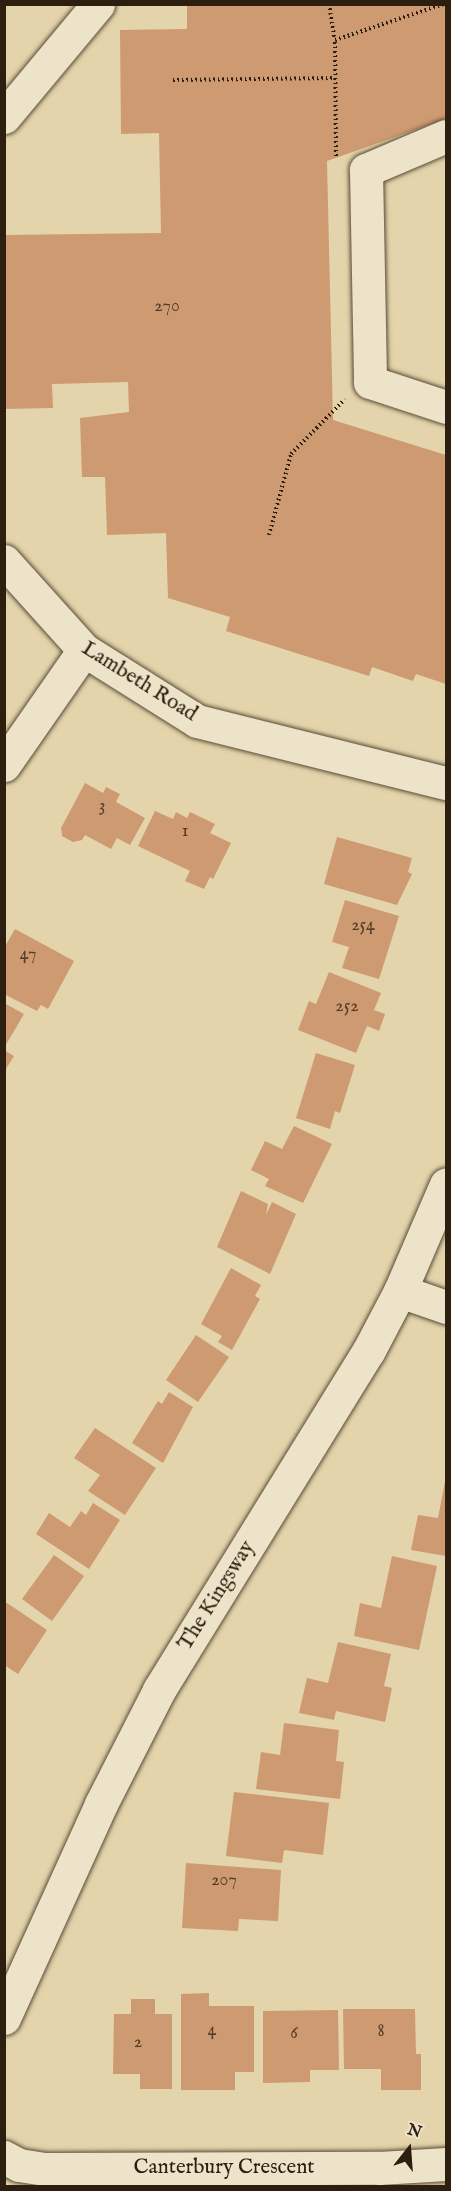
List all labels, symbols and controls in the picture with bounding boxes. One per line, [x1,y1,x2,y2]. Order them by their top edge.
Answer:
house number: 270 [154,296,180,318]
street label: Lambeth Road [77,636,201,728]
house number: 3 [99,796,105,818]
house number: 1 [182,821,188,843]
house number: 254 [351,915,375,937]
house number: 47 [20,944,36,966]
house number: 252 [335,996,359,1018]
street label: The Kingsway [173,1537,261,1655]
house number: 207 [211,1870,237,1892]
house number: 4 [208,2020,216,2042]
house number: 8 [377,2021,385,2043]
house number: 6 [290,2023,298,2045]
house number: 2 [134,2032,142,2054]
north arrow [379,2119,439,2179]
text: N [405,2120,424,2143]
street label: Canterbury Crescent [133,2155,315,2181]

